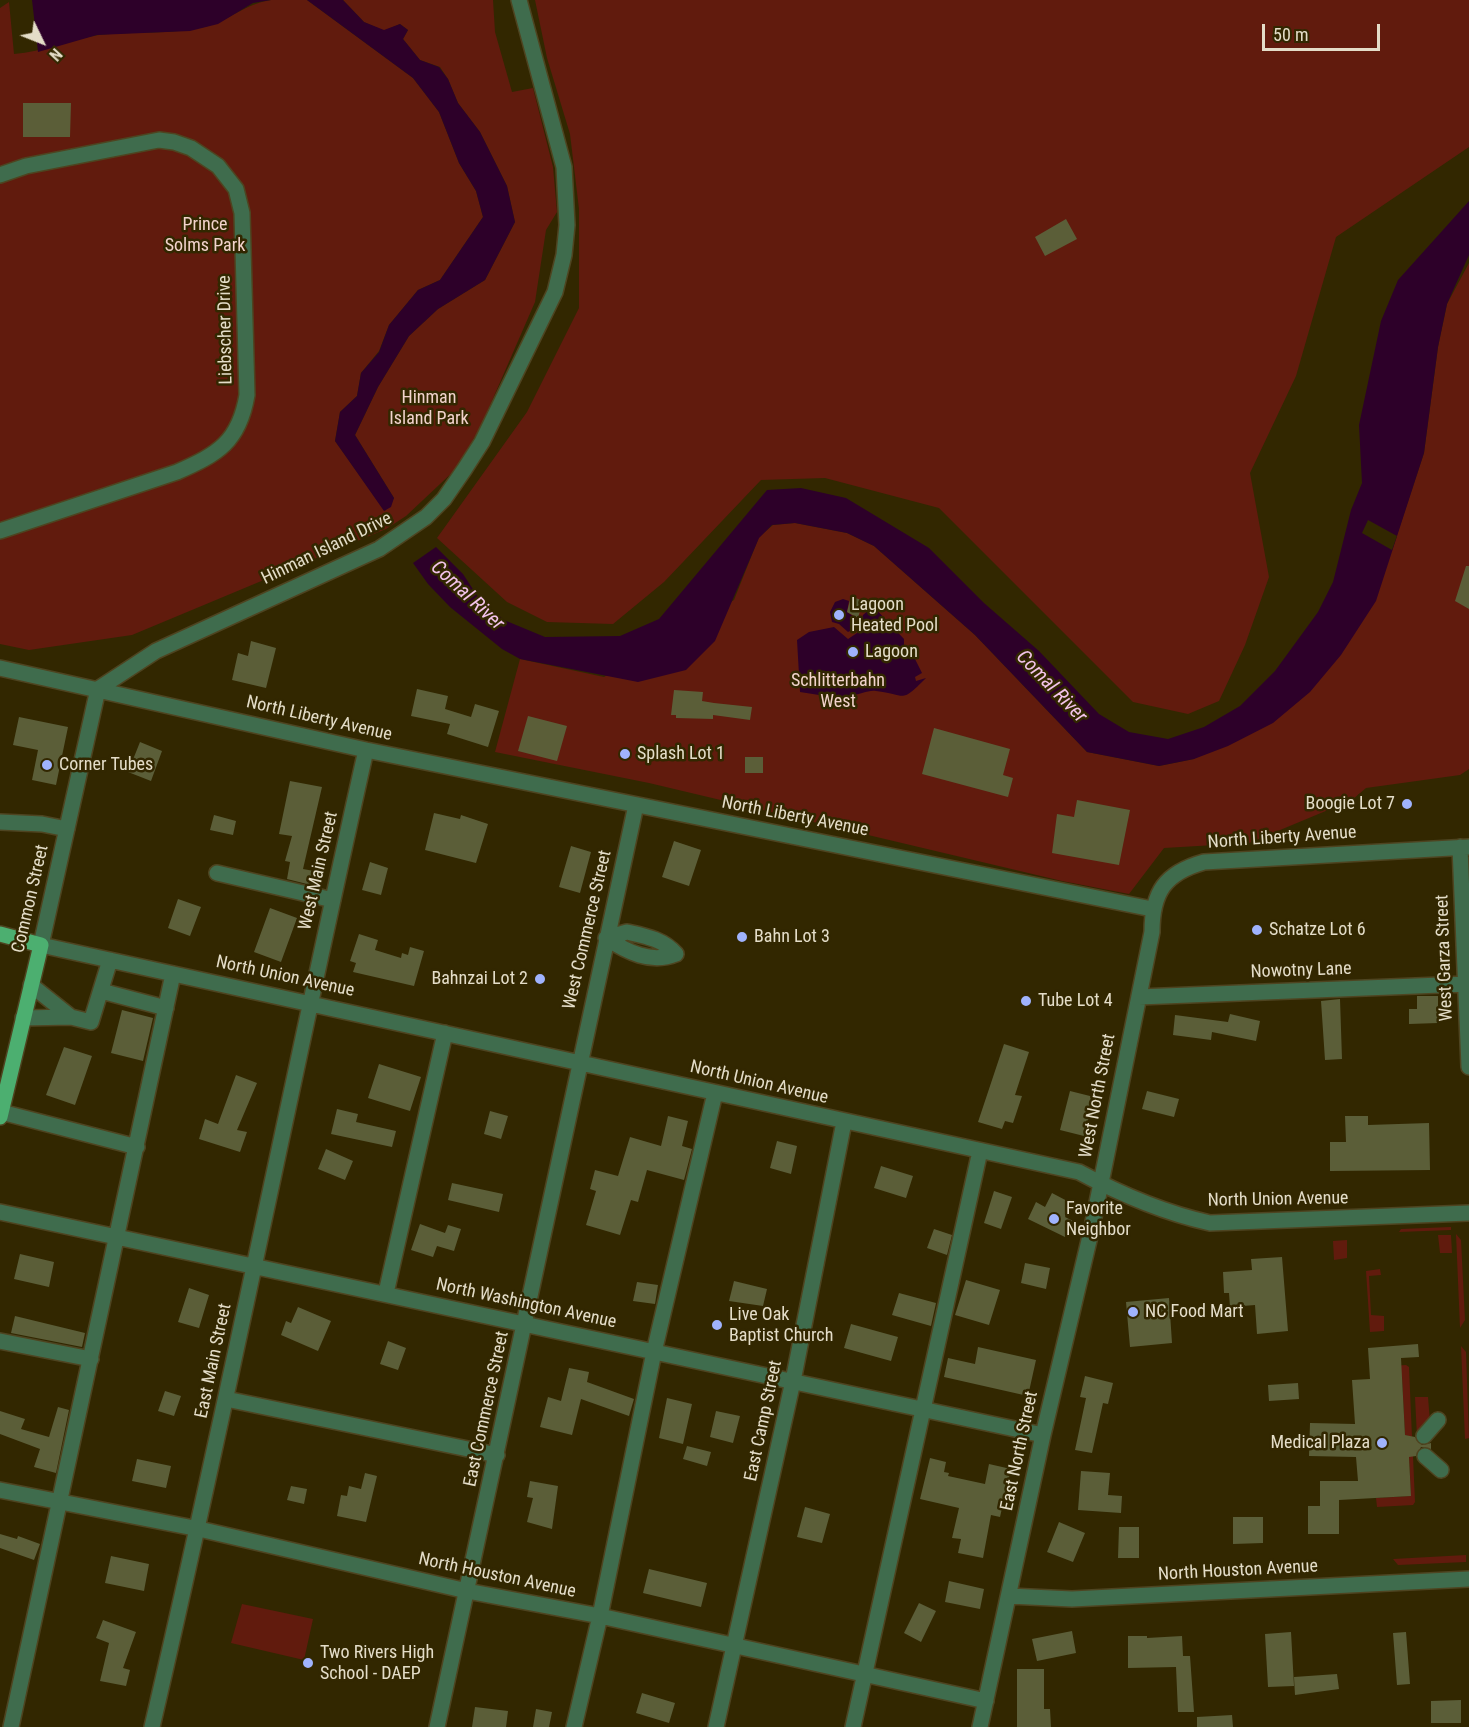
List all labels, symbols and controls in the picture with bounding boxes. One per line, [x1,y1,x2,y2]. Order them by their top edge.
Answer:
north arrow [12,12,72,72]
scale bar [1265,12,1384,50]
text: 50 m [1273,24,1308,45]
text: N [45,45,66,65]
park label: Prince Solms Park [165,214,245,256]
street label: Liebscher Drive [214,275,238,385]
park label: Hinman Island Park [389,387,469,430]
street label: Hinman Island Drive [258,508,396,590]
water label: Comal River [425,556,509,636]
place label: Lagoon Heated Pool [851,594,938,636]
marker: Lagoon Heated Pool [832,608,846,622]
place label: Lagoon [865,641,918,663]
marker: Lagoon [846,645,860,659]
water label: Comal River [1011,646,1091,728]
park label: Schlitterbahn West [791,670,885,712]
street label: North Liberty Avenue [244,692,394,746]
place label: Splash Lot 1 [637,743,725,765]
marker: Splash Lot 1 [618,747,632,761]
place label: Corner Tubes [59,754,153,776]
marker: Corner Tubes [40,758,54,772]
street label: North Liberty Avenue [720,792,870,842]
place label: Boogie Lot 7 [1306,793,1395,815]
marker: Boogie Lot 7 [1400,797,1414,811]
street label: West Main Street [295,810,343,932]
street label: North Liberty Avenue [1207,822,1357,854]
street label: Common Street [8,843,54,955]
street label: West Commerce Street [559,848,617,1012]
street label: West Garza Street [1432,894,1458,1022]
place label: Schatze Lot 6 [1269,919,1366,941]
marker: Schatze Lot 6 [1250,923,1264,937]
place label: Bahn Lot 3 [754,926,830,948]
marker: Bahn Lot 3 [735,930,749,944]
street label: North Union Avenue [214,952,356,1002]
street label: Nowotny Lane [1250,958,1352,984]
place label: Bahnzai Lot 2 [431,968,528,990]
marker: Bahnzai Lot 2 [533,972,547,986]
place label: Tube Lot 4 [1038,990,1113,1012]
marker: Tube Lot 4 [1019,994,1033,1008]
street label: West North Street [1075,1032,1121,1160]
street label: North Union Avenue [688,1057,830,1109]
street label: North Union Avenue [1207,1188,1349,1212]
place label: Favorite Neighbor [1066,1198,1131,1240]
marker: Favorite Neighbor [1047,1212,1061,1226]
street label: North Washington Avenue [434,1274,618,1334]
place label: NC Food Mart [1145,1301,1244,1323]
street label: East Main Street [191,1302,237,1420]
place label: Live Oak Baptist Church [729,1304,833,1346]
marker: NC Food Mart [1126,1305,1140,1319]
marker: Live Oak Baptist Church [710,1318,724,1332]
street label: East Commerce Street [460,1329,514,1489]
street label: East Camp Street [741,1359,787,1483]
street label: East North Street [997,1389,1043,1513]
place label: Medical Plaza [1270,1432,1370,1454]
marker: Medical Plaza [1375,1436,1389,1450]
street label: North Houston Avenue [416,1549,578,1603]
street label: North Houston Avenue [1157,1556,1319,1586]
place label: Two Rivers High School - DAEP [320,1642,434,1684]
marker: Two Rivers High School - DAEP [301,1656,315,1670]

